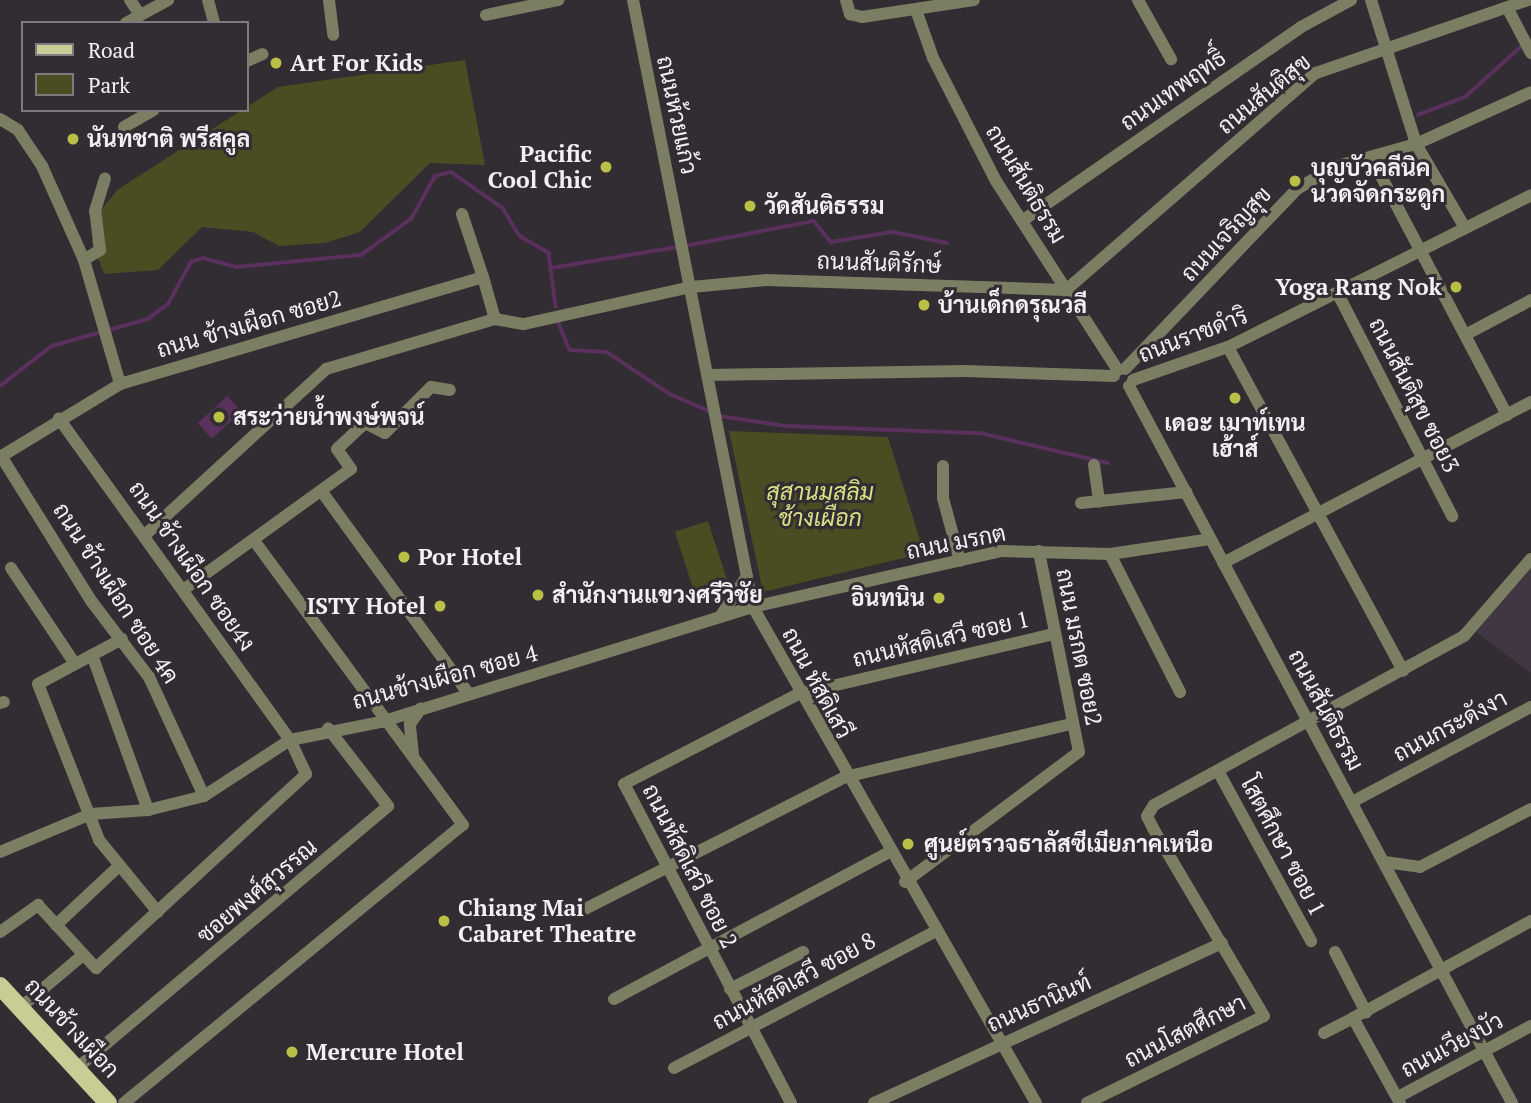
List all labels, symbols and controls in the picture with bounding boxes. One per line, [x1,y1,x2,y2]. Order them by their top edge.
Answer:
legend [21,21,248,112]
text: Road [88,36,135,64]
street label: ถนนเทพฤทธิ์ [1115,44,1231,136]
street label: ถนนสันติสุข [1212,48,1316,140]
place label: Art For Kids [290,49,423,77]
street label: ถนนห้วยแก้ว [651,53,703,177]
marker: Art For Kids [268,55,284,71]
text: Park [88,71,130,99]
street label: ถนนสันติธรรม [980,120,1072,248]
place label: นันทชาติ พรีสคูล [87,125,250,153]
marker: นันทชาติ พรีสคูล [65,131,81,147]
place label: Pacific Cool Chic [488,140,592,194]
place label: บุญบัวคลีนิค นวดจัดกระดูก [1311,154,1445,208]
marker: Pacific Cool Chic [598,159,614,175]
marker: บุญบัวคลีนิค นวดจัดกระดูก [1285,171,1305,191]
street label: ถนนเจริญสุข [1175,181,1277,287]
place label: วัดสันติธรรม [764,192,884,220]
marker: วัดสันติธรรม [742,198,758,214]
street label: ถนนสันติรักษ์ [816,247,942,279]
place label: Yoga Rang Nok [1275,273,1442,301]
marker: Yoga Rang Nok [1448,279,1464,295]
street label: ถนน ช้างเผือก ซอย2 [154,284,344,364]
place label: บ้านเด็กดรุณวลี [938,291,1087,319]
marker: บ้านเด็กดรุณวลี [916,297,932,313]
street label: ถนนราชดำริ [1134,302,1252,368]
street label: ถนนสันติสุข ซอย3 [1363,313,1465,477]
marker: เดอะ เมาท์เทน เฮ้าส์ [1227,390,1243,406]
place label: สระว่ายน้ำพงษ์พจน์ [233,403,425,431]
marker: สระว่ายน้ำพงษ์พจน์ [211,409,227,425]
place label: เดอะ เมาท์เทน เฮ้าส์ [1164,409,1306,463]
street label: ถนน ช้างเผือก ซอย4ง [123,476,261,656]
park label: สุสานมุสลิม ช้างเผือก [766,478,874,532]
street label: ถนน ช้างเผือก ซอย 4ค [47,497,185,689]
street label: ถนน มรกต [904,519,1008,565]
place label: Por Hotel [418,543,522,571]
marker: Por Hotel [396,549,412,565]
street label: ถนน มรกต ซอย2 [1050,566,1108,728]
place label: สำนักงานแขวงศรีวิชัย [552,581,763,609]
place label: อินทนิน [851,584,925,612]
marker: สำนักงานแขวงศรีวิชัย [530,587,546,603]
marker: อินทนิน [931,590,947,606]
place label: ISTY Hotel [307,592,426,620]
marker: ISTY Hotel [432,598,448,614]
street label: ถนนหัสดิเสวี ซอย 1 [850,605,1032,673]
street label: ถนน หัสดิเสวี [776,623,858,743]
street label: ถนนช้างเผือก ซอย 4 [349,639,541,715]
street label: ถนนสันติธรรม [1282,645,1370,775]
street label: ถนนกระดังงา [1388,684,1512,768]
street label: โสตศึกษา ซอย 1 [1235,771,1331,921]
street label: ถนนหัสดิเสวี ซอย 2 [637,779,743,953]
place label: ศูนย์ตรวจธาลัสซีเมียภาคเหนือ [924,830,1213,858]
street label: ซอยพงศ์สุวรรณ [191,833,323,949]
marker: ศูนย์ตรวจธาลัสซีเมียภาคเหนือ [898,834,918,854]
place label: Chiang Mai Cabaret Theatre [458,894,636,948]
marker: Chiang Mai Cabaret Theatre [436,913,452,929]
street label: ถนนหัสดิเสวี ซอย 8 [708,926,880,1036]
street label: ถนนธานินท์ [983,968,1095,1038]
street label: ถนนช้างเผือก [19,972,125,1084]
street label: ถนนโสตศึกษา [1120,989,1250,1073]
street label: ถนนเวียงบัว [1396,1007,1508,1083]
place label: Mercure Hotel [306,1038,464,1066]
marker: Mercure Hotel [284,1044,300,1060]

